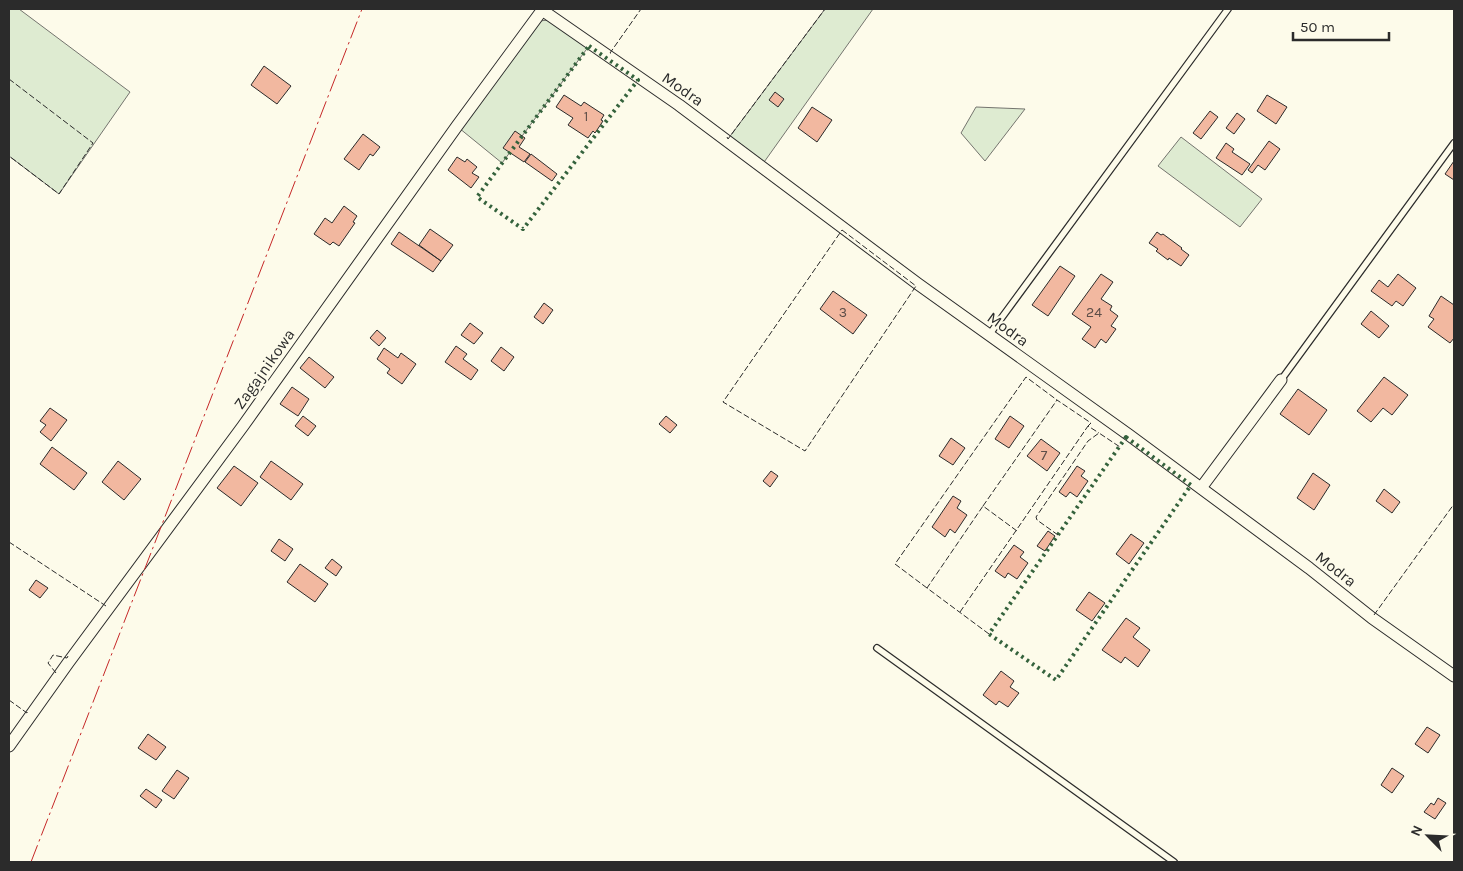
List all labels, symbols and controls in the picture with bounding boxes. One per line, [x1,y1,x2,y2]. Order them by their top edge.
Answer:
scale bar [1293,10,1389,42]
text: 50 m [1300,18,1335,36]
street label: Modra [659,68,707,110]
house number: 1 [584,108,588,125]
house number: 3 [839,304,847,321]
house number: 24 [1086,304,1102,321]
street label: Modra [984,308,1032,350]
street label: Zagajnikowa [229,325,299,413]
house number: 7 [1041,447,1048,464]
street label: Modra [1312,547,1360,591]
north arrow [1403,811,1453,861]
text: N [1407,823,1426,839]

